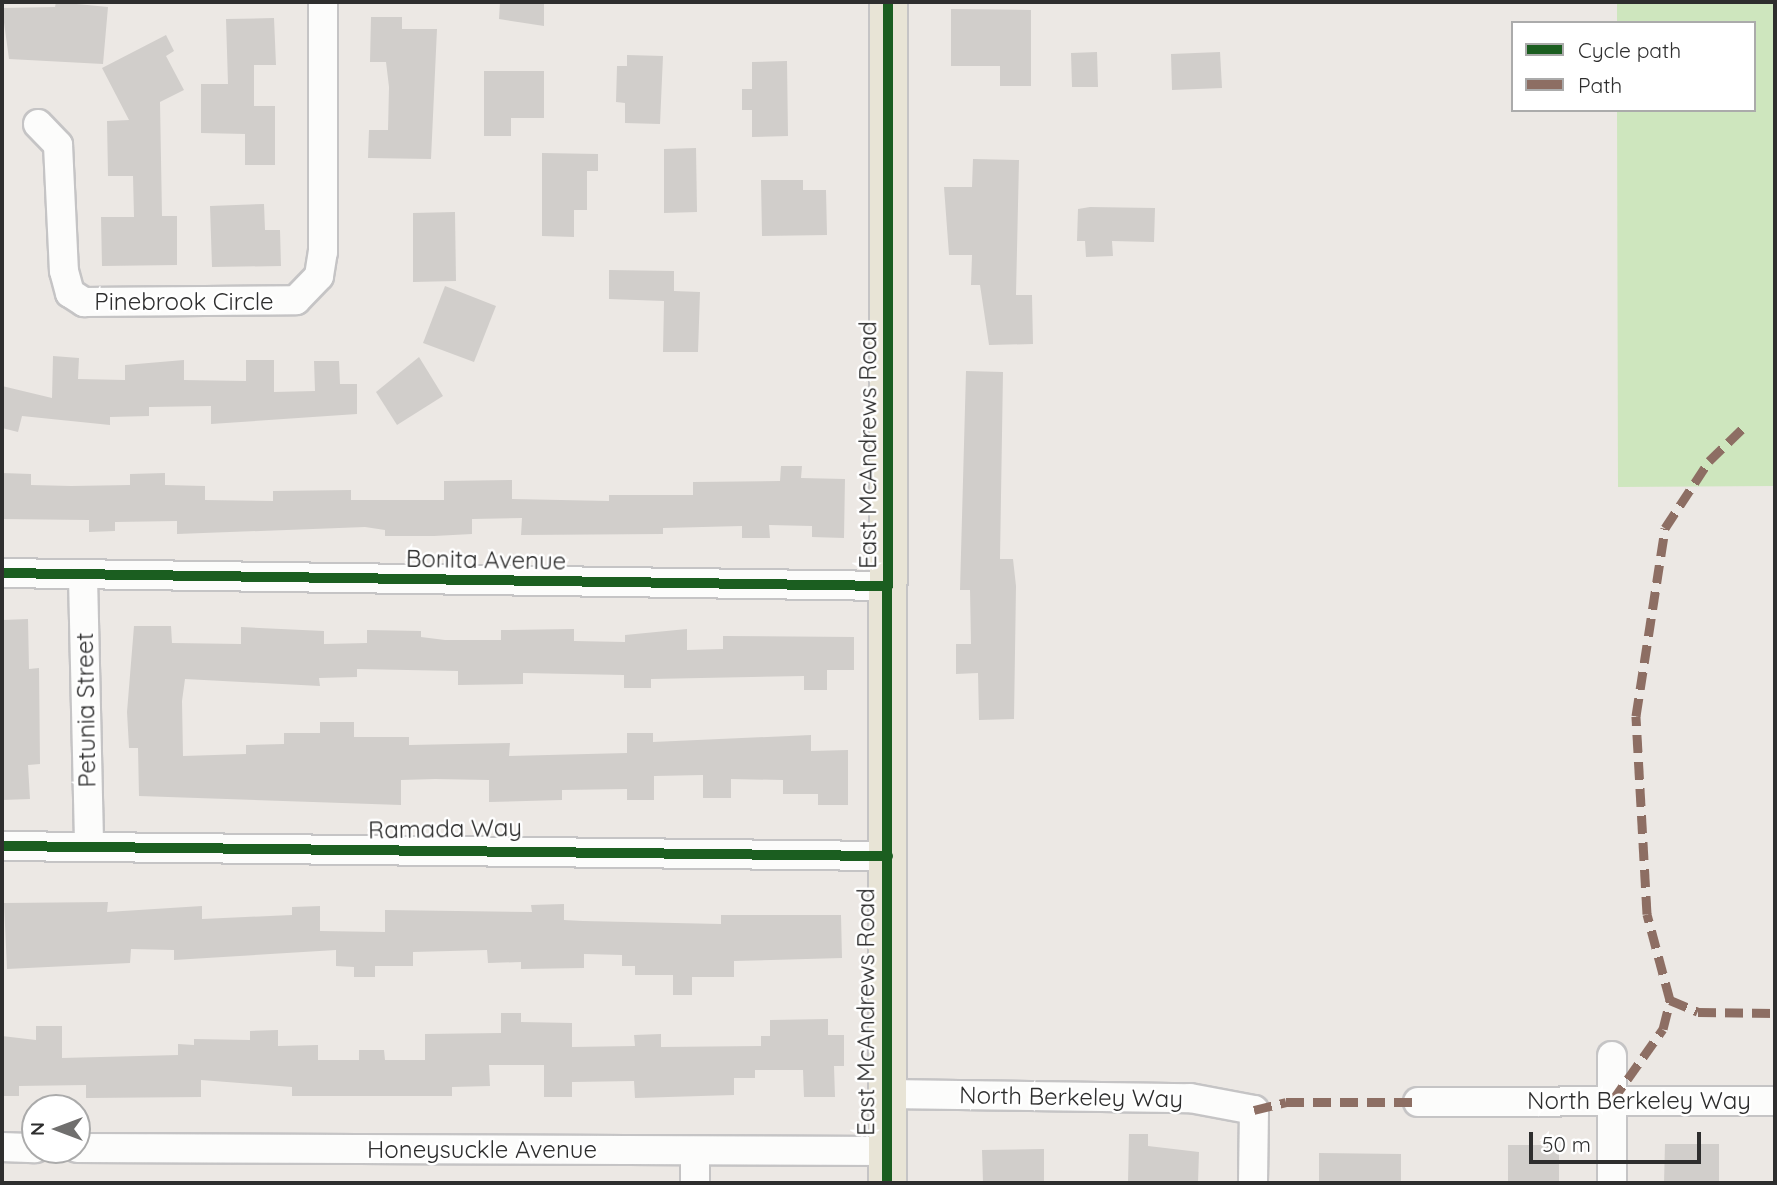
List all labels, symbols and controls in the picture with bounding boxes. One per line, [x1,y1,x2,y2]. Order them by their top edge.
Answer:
legend [1511,21,1756,112]
text: Cycle path [1578,37,1681,63]
text: Path [1578,72,1622,98]
street label: Pinebrook Circle [94,288,274,316]
street label: East McAndrews Road [854,321,882,569]
street label: Bonita Avenue [406,544,566,576]
street label: Petunia Street [70,632,102,788]
street label: Ramada Way [368,813,522,845]
street label: East McAndrews Road [852,888,880,1136]
street label: North Berkeley Way [959,1081,1183,1113]
street label: North Berkeley Way [1527,1087,1751,1115]
north arrow [21,1094,91,1164]
scale bar [1532,1118,1704,1162]
text: N [25,1122,49,1136]
text: 50 m [1542,1131,1591,1157]
street label: Honeysuckle Avenue [367,1136,597,1164]

